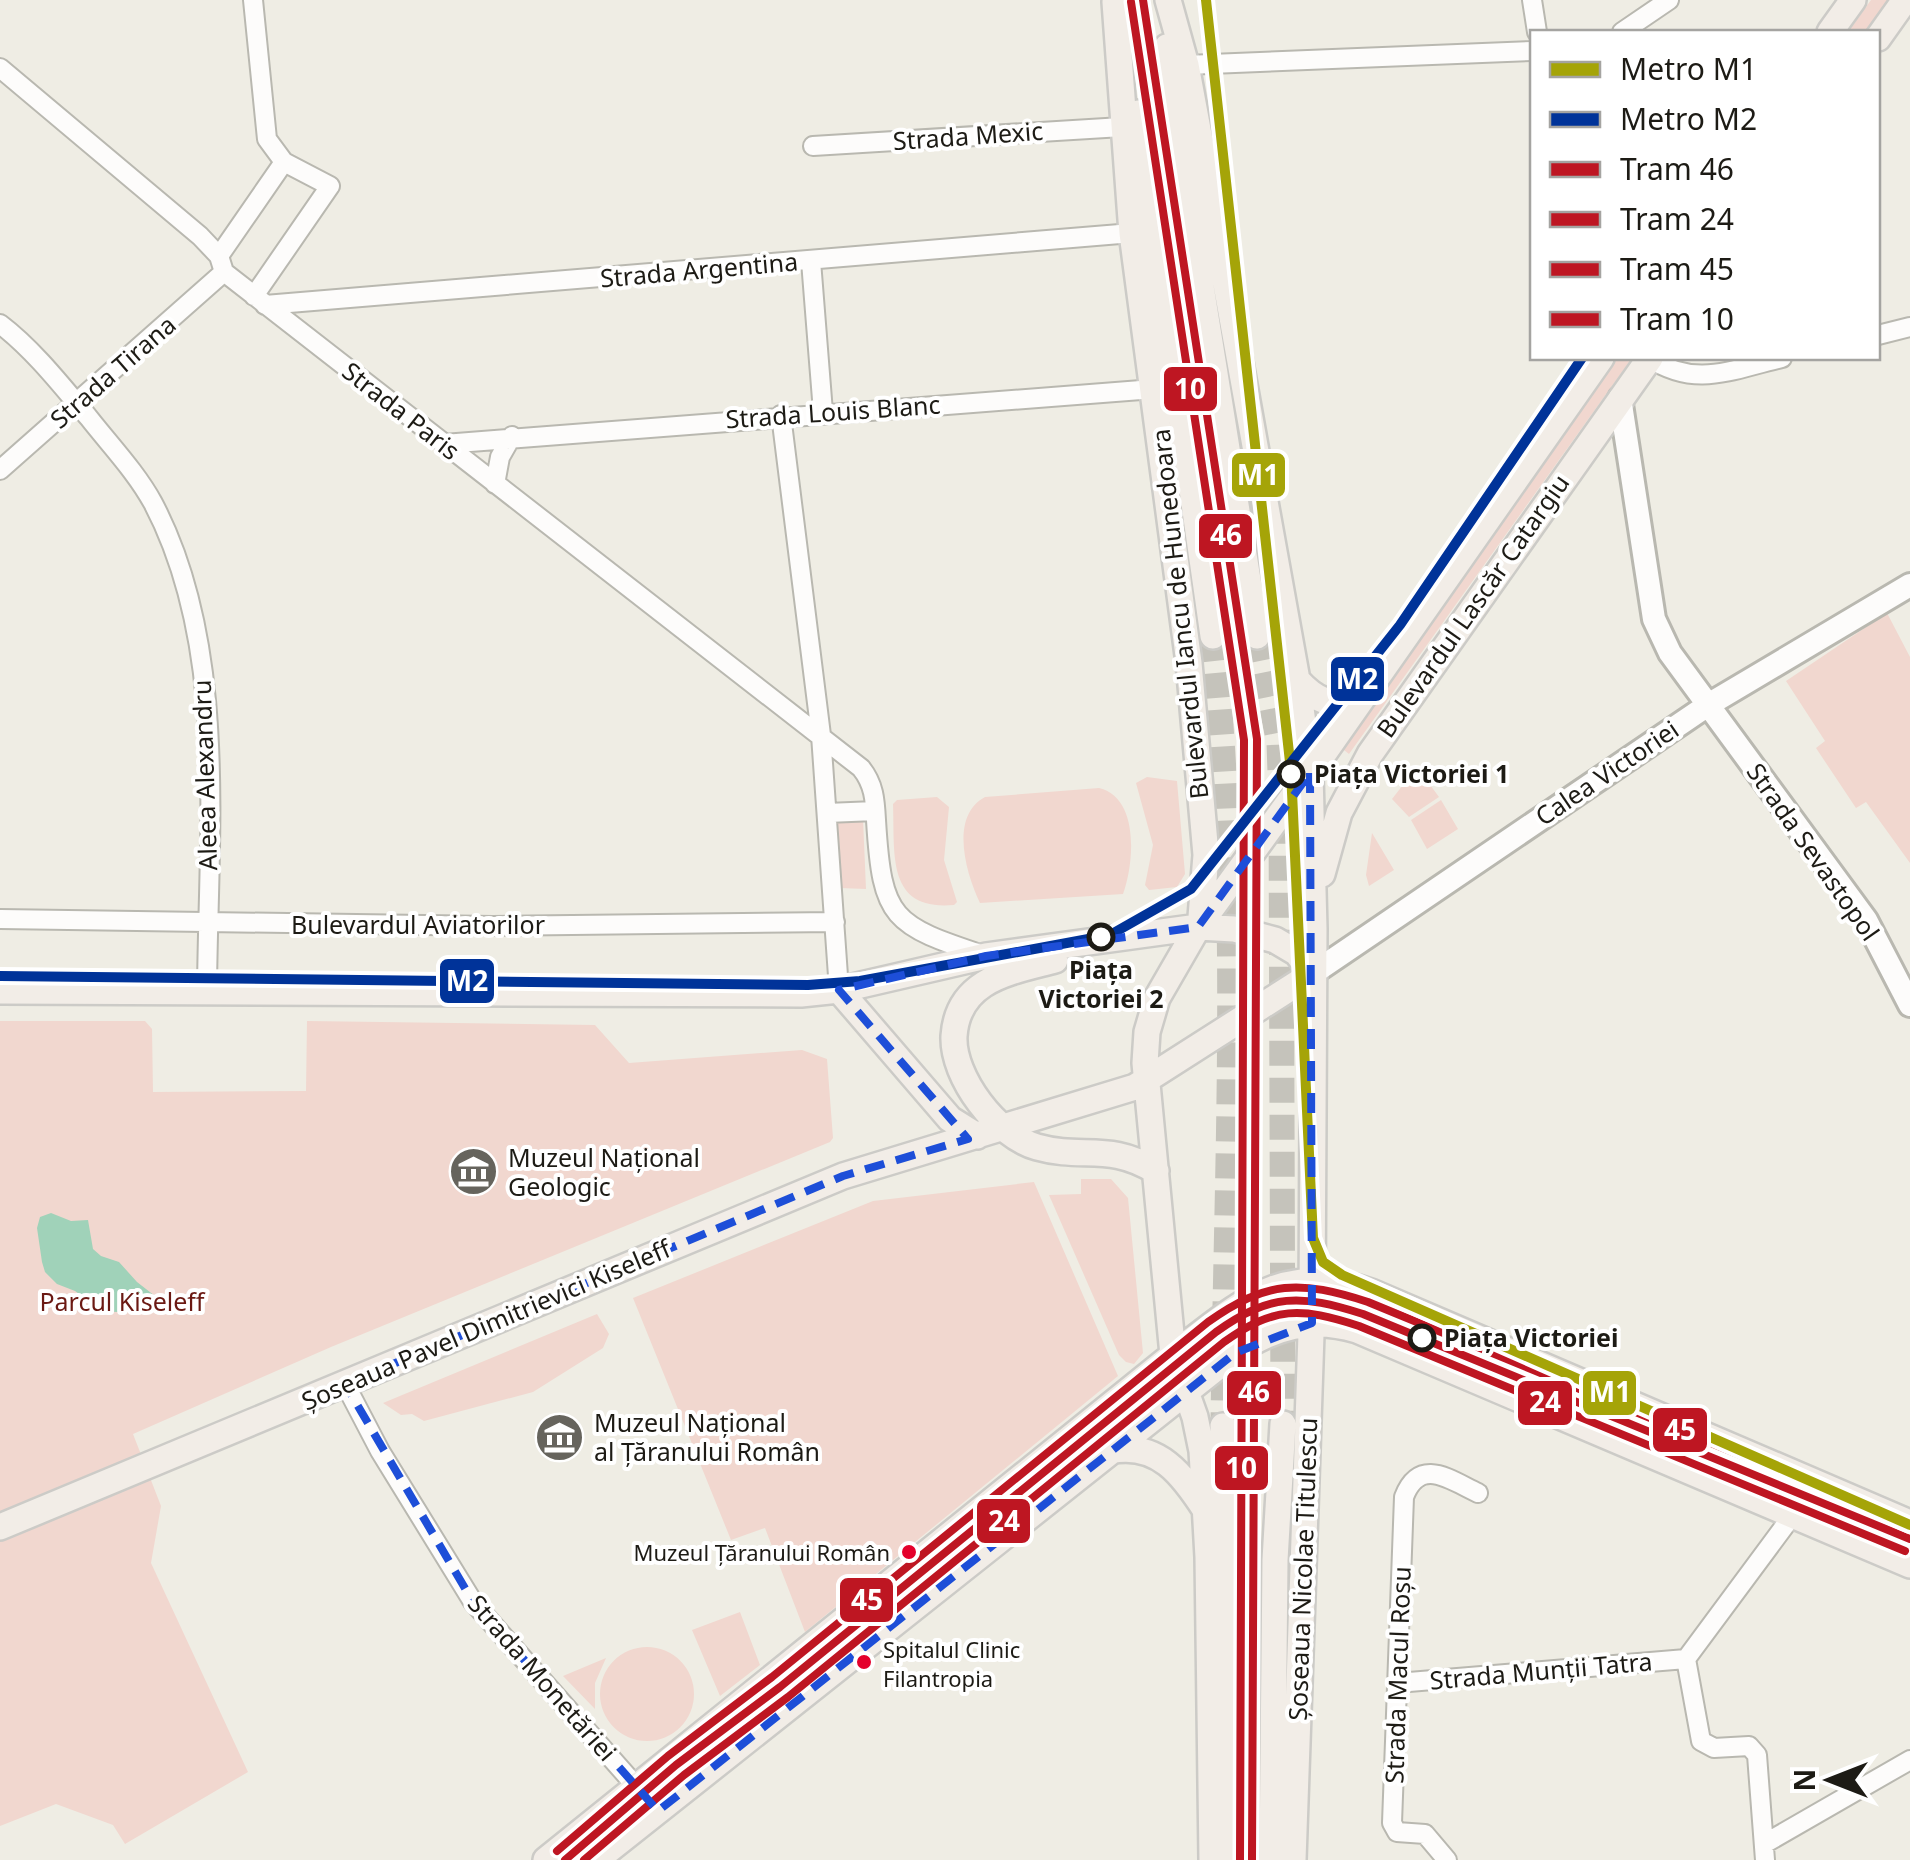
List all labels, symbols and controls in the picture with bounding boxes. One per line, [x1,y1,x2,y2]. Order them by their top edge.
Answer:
legend [1530,30,1880,360]
text: Metro M1 [1620,48,1757,89]
text: Metro M2 [1620,98,1757,139]
street label: Strada Mexic [892,113,1044,157]
text: Tram 46 [1620,148,1734,189]
text: Tram 24 [1620,198,1734,239]
street label: Strada Argentina [599,243,799,295]
text: Tram 45 [1620,248,1734,289]
text: Tram 10 [1620,298,1734,339]
street label: Strada Tirana [42,307,182,435]
street label: Strada Paris [336,354,467,467]
line badge: 10 [1162,365,1219,413]
text: 10 [1174,369,1206,407]
street label: Strada Louis Blanc [724,387,941,435]
street label: Bulevardul Iancu de Hunedoara [1143,427,1215,801]
line badge: M1 [1230,451,1287,499]
text: M1 [1237,455,1279,493]
street label: Bulevardul Lascăr Catargiu [1368,467,1576,744]
line badge: 46 [1197,512,1254,560]
text: 46 [1210,515,1242,553]
line badge: M2 [1329,655,1386,703]
text: M2 [1336,659,1378,697]
street label: Aleea Alexandru [184,679,224,871]
street label: Calea Victoriei [1528,712,1685,833]
place label: Piața Victoriei 1 [1314,756,1509,790]
street label: Strada Sevastopol [1740,756,1888,947]
marker: Piața Victoriei 1 [1278,761,1304,787]
street label: Bulevardul Aviatorilor [291,907,545,941]
marker: Piața Victoriei 2 [1088,924,1114,950]
place label: Piața Victoriei 2 [1039,952,1163,1015]
line badge: M2 [438,957,496,1005]
text: M2 [446,961,488,999]
place label: Muzeul Național Geologic [508,1140,700,1203]
museum icon: Muzeul Național Geologic [447,1146,499,1198]
street label: Șoseaua Pavel Dimitrievici Kiseleff [296,1230,677,1417]
park label: Parcul Kiseleff [39,1284,206,1318]
place label: Piața Victoriei [1444,1320,1618,1354]
marker: Piața Victoriei [1409,1325,1435,1351]
line badge: 46 [1225,1369,1283,1417]
line badge: M1 [1581,1369,1638,1417]
text: 46 [1238,1372,1270,1410]
text: M1 [1589,1372,1631,1410]
line badge: 24 [1516,1379,1574,1427]
text: 24 [1529,1382,1561,1420]
place label: Muzeul Național al Țăranului Român [594,1405,820,1468]
line badge: 45 [1651,1406,1709,1454]
text: 45 [1664,1410,1696,1448]
museum icon: Muzeul Național al Țăranului Român [533,1411,585,1463]
street label: Șoseaua Nicolae Titulescu [1280,1417,1324,1721]
line badge: 10 [1213,1444,1270,1492]
text: 10 [1225,1448,1257,1486]
line badge: 24 [975,1497,1032,1545]
text: 24 [988,1501,1020,1539]
place label: Muzeul Țăranului Român [634,1537,890,1567]
marker: Muzeul Țăranului Român [899,1542,919,1562]
street label: Strada Macul Roșu [1376,1566,1418,1784]
line badge: 45 [838,1576,895,1624]
text: 45 [851,1580,883,1618]
street label: Strada Monetăriei [461,1587,625,1768]
place label: Spitalul Clinic Filantropia [883,1634,1020,1693]
street label: Strada Munții Tatra [1428,1643,1654,1697]
marker: Spitalul Clinic Filantropia [854,1652,874,1672]
north arrow [1780,1730,1880,1830]
text: N [1785,1769,1823,1791]

